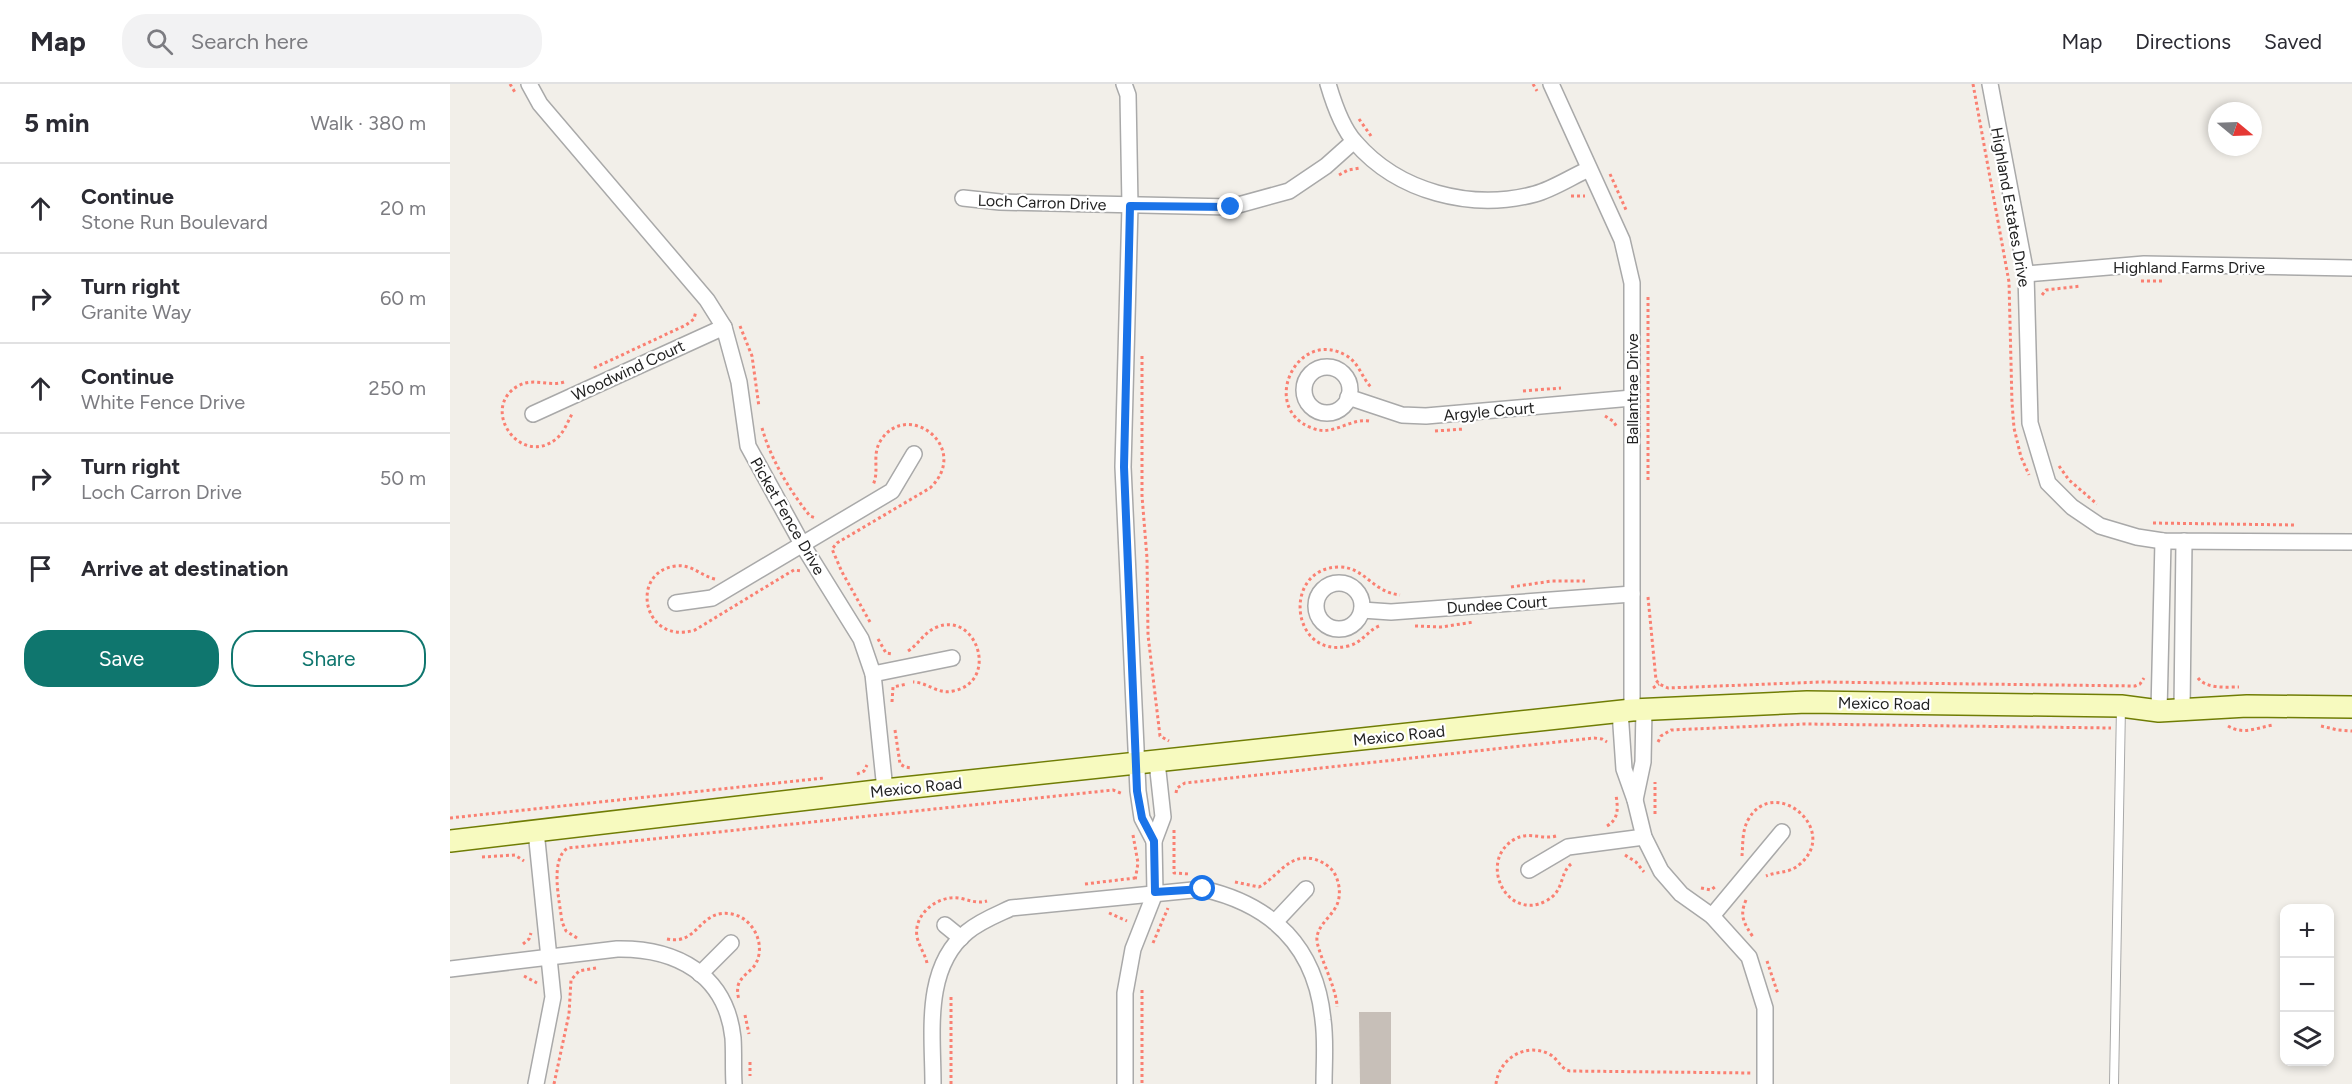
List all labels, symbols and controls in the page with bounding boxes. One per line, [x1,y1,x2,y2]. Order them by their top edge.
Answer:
search box [122,14,542,68]
text: Map [30,24,86,58]
icon: search [143,25,176,58]
text: Search here [191,28,308,55]
text: Map [2061,29,2102,54]
text: Directions [2135,29,2231,54]
text: Saved [2264,29,2322,54]
north arrow [2208,102,2262,156]
text: 5 min [24,107,90,139]
text: Walk · 380 m [310,111,426,135]
street label: Highland Estates Drive [1987,126,2034,289]
text: Continue [81,183,174,210]
street label: Loch Carron Drive [977,191,1107,214]
icon: ahead [24,192,57,225]
route end [1217,193,1243,219]
text: 20 m [380,196,426,220]
text: Stone Run Boulevard [81,210,268,234]
street label: Highland Farms Drive [2113,258,2265,277]
text: Turn right [81,273,180,300]
icon: right [24,282,57,315]
text: 60 m [380,286,426,310]
text: Granite Way [81,300,191,324]
street label: Ballantrae Drive [1623,333,1642,445]
street label: Woodwind Court [569,336,688,405]
text: Continue [81,363,174,390]
icon: ahead [24,372,57,405]
text: 250 m [369,376,426,400]
text: White Fence Drive [81,390,245,414]
street label: Argyle Court [1443,398,1535,425]
text: Turn right [81,453,180,480]
street label: Picket Fence Drive [746,454,829,579]
icon: right [24,462,57,495]
text: 50 m [380,466,426,490]
text: Loch Carron Drive [81,480,242,504]
icon: arrive [24,552,57,585]
text: Arrive at destination [81,555,289,582]
street label: Dundee Court [1446,592,1548,617]
button: Save [24,630,219,687]
button: Share [231,630,426,687]
street label: Mexico Road [1838,693,1930,714]
street label: Mexico Road [1352,721,1446,750]
street label: Mexico Road [869,773,963,802]
route start [1189,875,1215,901]
map controls [2280,904,2334,1066]
button: + [2280,904,2334,958]
button: − [2280,958,2334,1012]
button: layers [2280,1012,2334,1066]

